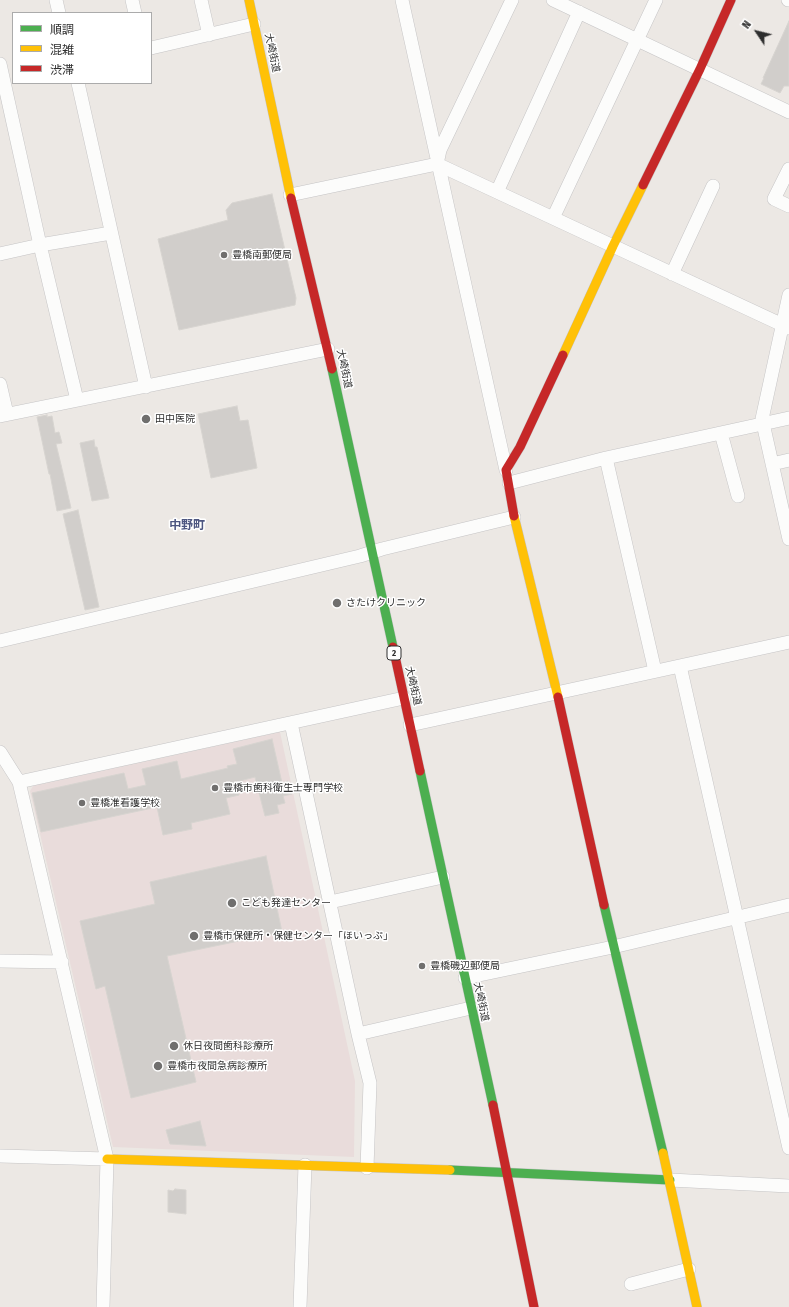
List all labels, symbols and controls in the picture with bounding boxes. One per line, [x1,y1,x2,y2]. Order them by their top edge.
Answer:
legend [12,12,152,84]
north arrow [737,12,777,52]
text: N [740,18,754,31]
text: 順調 [50,23,74,37]
street label: 大崎街道 [262,32,282,74]
text: 混雑 [50,43,74,57]
text: 渋滞 [50,63,74,77]
place label: 豊橋南郵便局 [232,249,292,261]
marker: 豊橋南郵便局 [219,250,229,260]
street label: 大崎街道 [334,348,354,390]
marker: 田中医院 [140,413,152,425]
place label: 田中医院 [155,413,195,425]
district label: 中野町 [169,519,205,533]
marker: さたけクリニック [331,597,343,609]
place label: さたけクリニック [346,597,426,609]
road number: 2 [387,646,401,660]
street label: 大崎街道 [403,665,423,707]
place label: 豊橋市歯科衛生士専門学校 [223,782,343,794]
marker: 豊橋市歯科衛生士専門学校 [210,783,220,793]
place label: 豊橋准看護学校 [90,797,160,809]
marker: 豊橋准看護学校 [77,798,87,808]
marker: こども発達センター [226,897,238,909]
place label: こども発達センター [241,897,331,909]
marker: 豊橋市保健所・保健センター「ほいっぷ」 [188,930,200,942]
place label: 豊橋市保健所・保健センター「ほいっぷ」 [203,930,393,942]
place label: 豊橋磯辺郵便局 [430,960,500,972]
marker: 豊橋磯辺郵便局 [417,961,427,971]
street label: 大崎街道 [471,981,491,1023]
marker: 休日夜間歯科診療所 [168,1040,180,1052]
place label: 休日夜間歯科診療所 [183,1040,273,1052]
marker: 豊橋市夜間急病診療所 [152,1060,164,1072]
place label: 豊橋市夜間急病診療所 [167,1060,267,1072]

